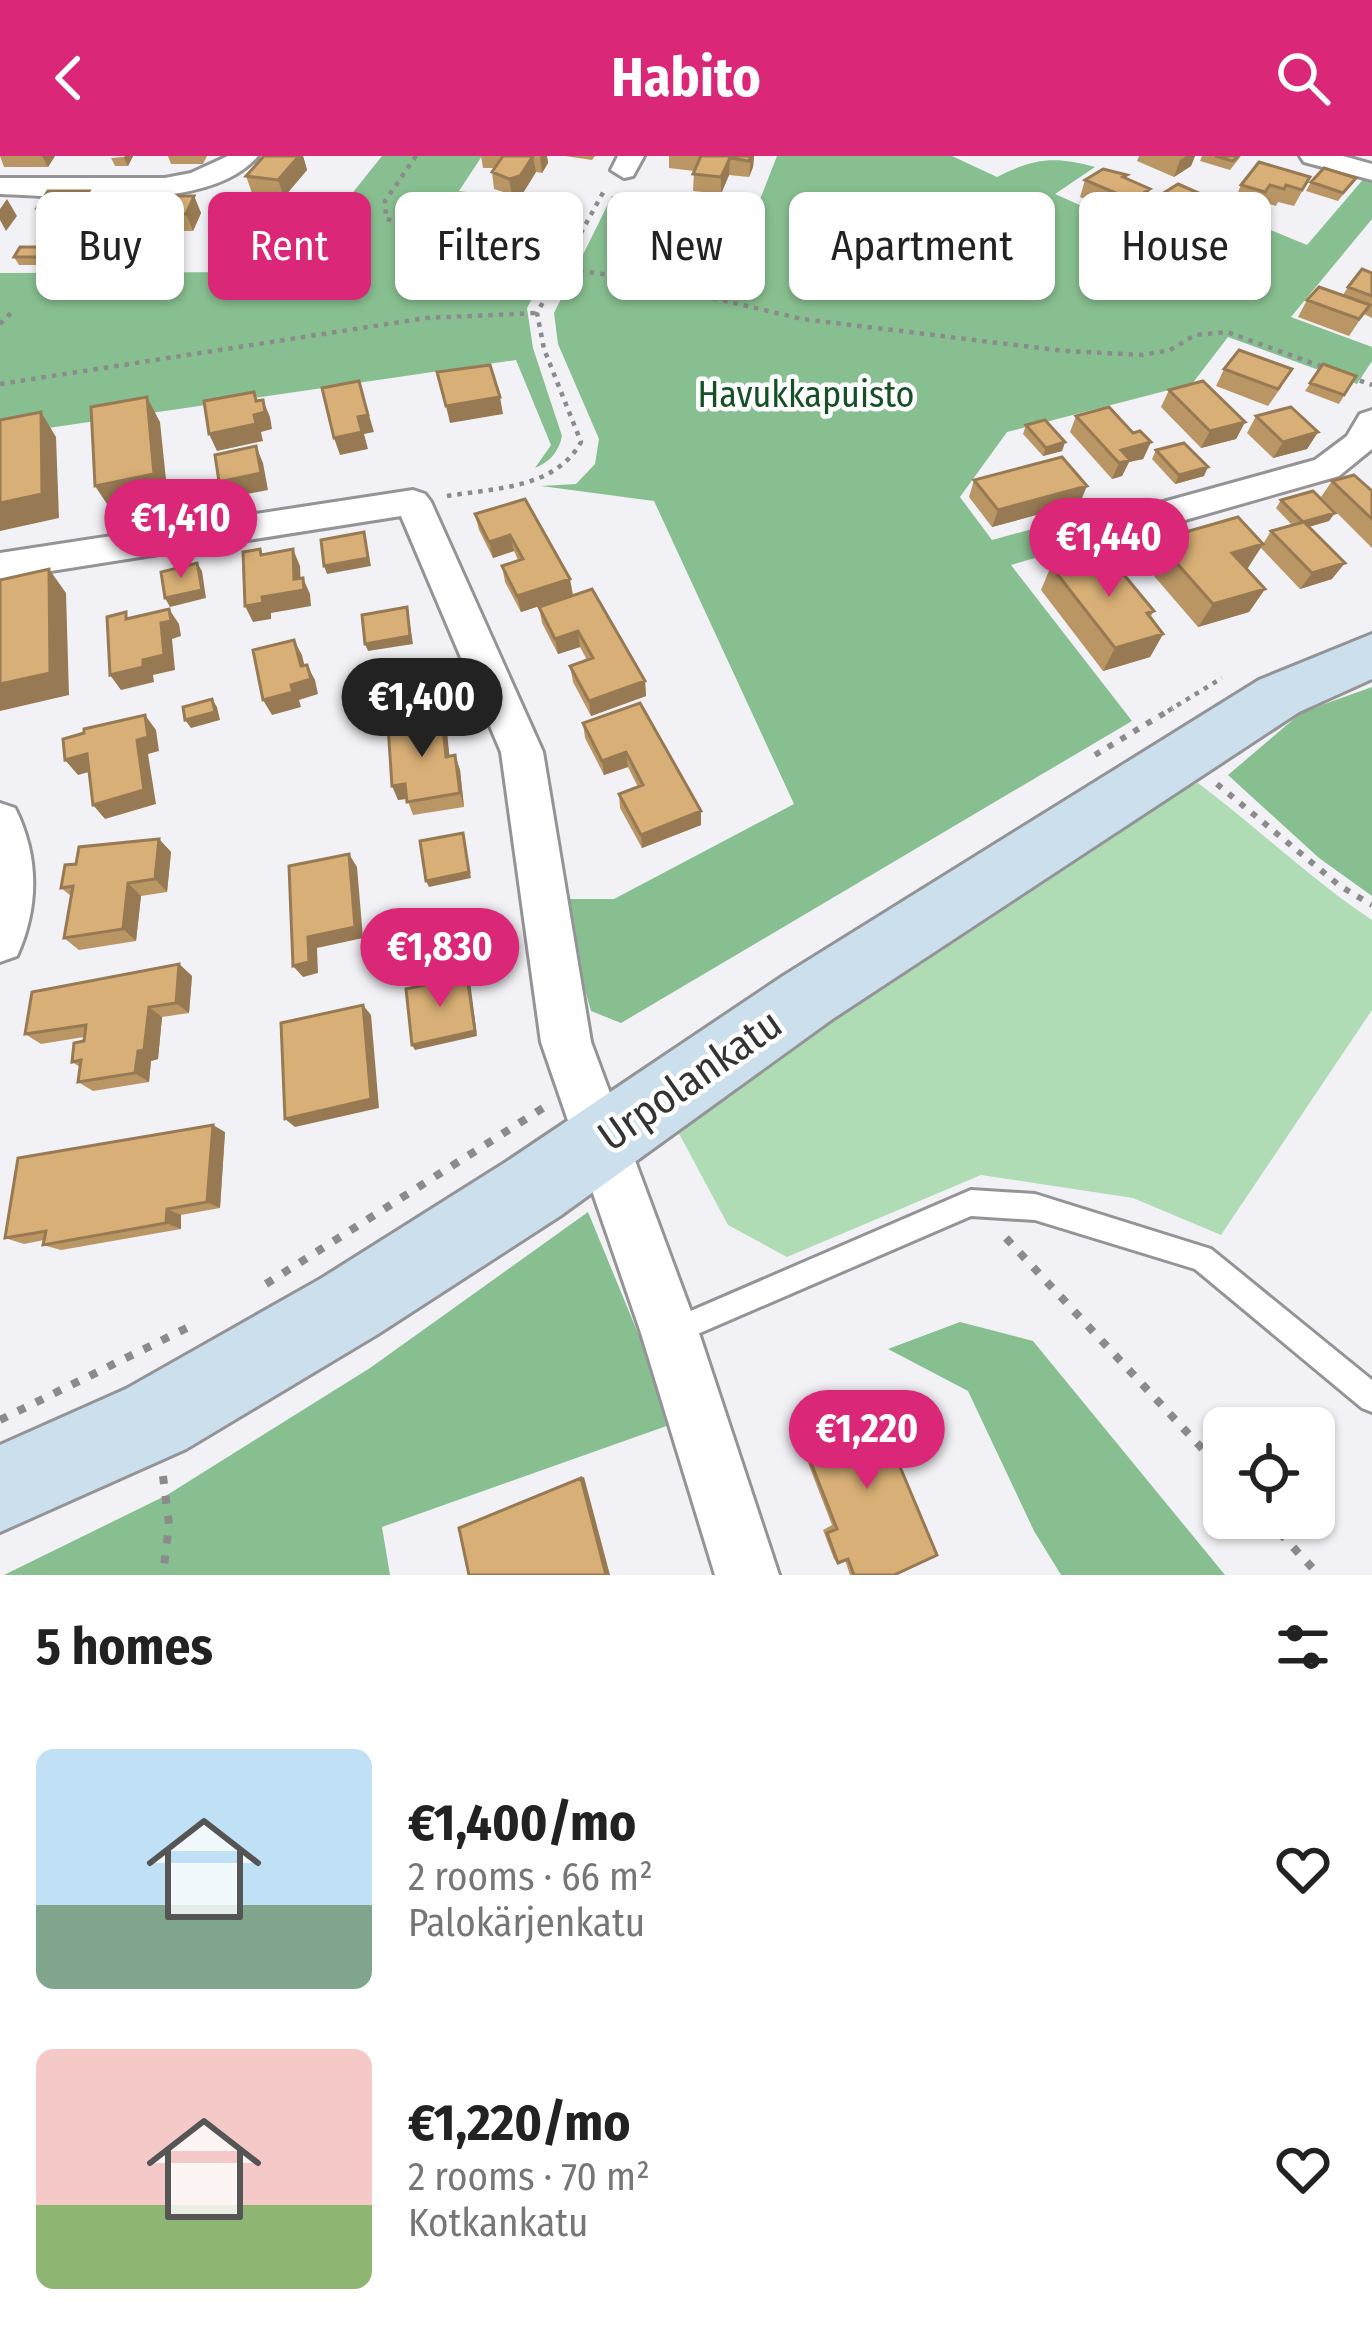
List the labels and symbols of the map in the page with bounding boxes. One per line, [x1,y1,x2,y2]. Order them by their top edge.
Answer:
park label: Havukkapuisto [697,373,915,417]
pin: €1,410 [83,479,279,581]
pin: €1,440 [1011,498,1207,600]
pin: €1,400 [324,658,520,760]
pin: €1,830 [342,908,538,1010]
street label: Urpolankatu [589,999,791,1161]
pin: €1,220 [769,1390,965,1492]

